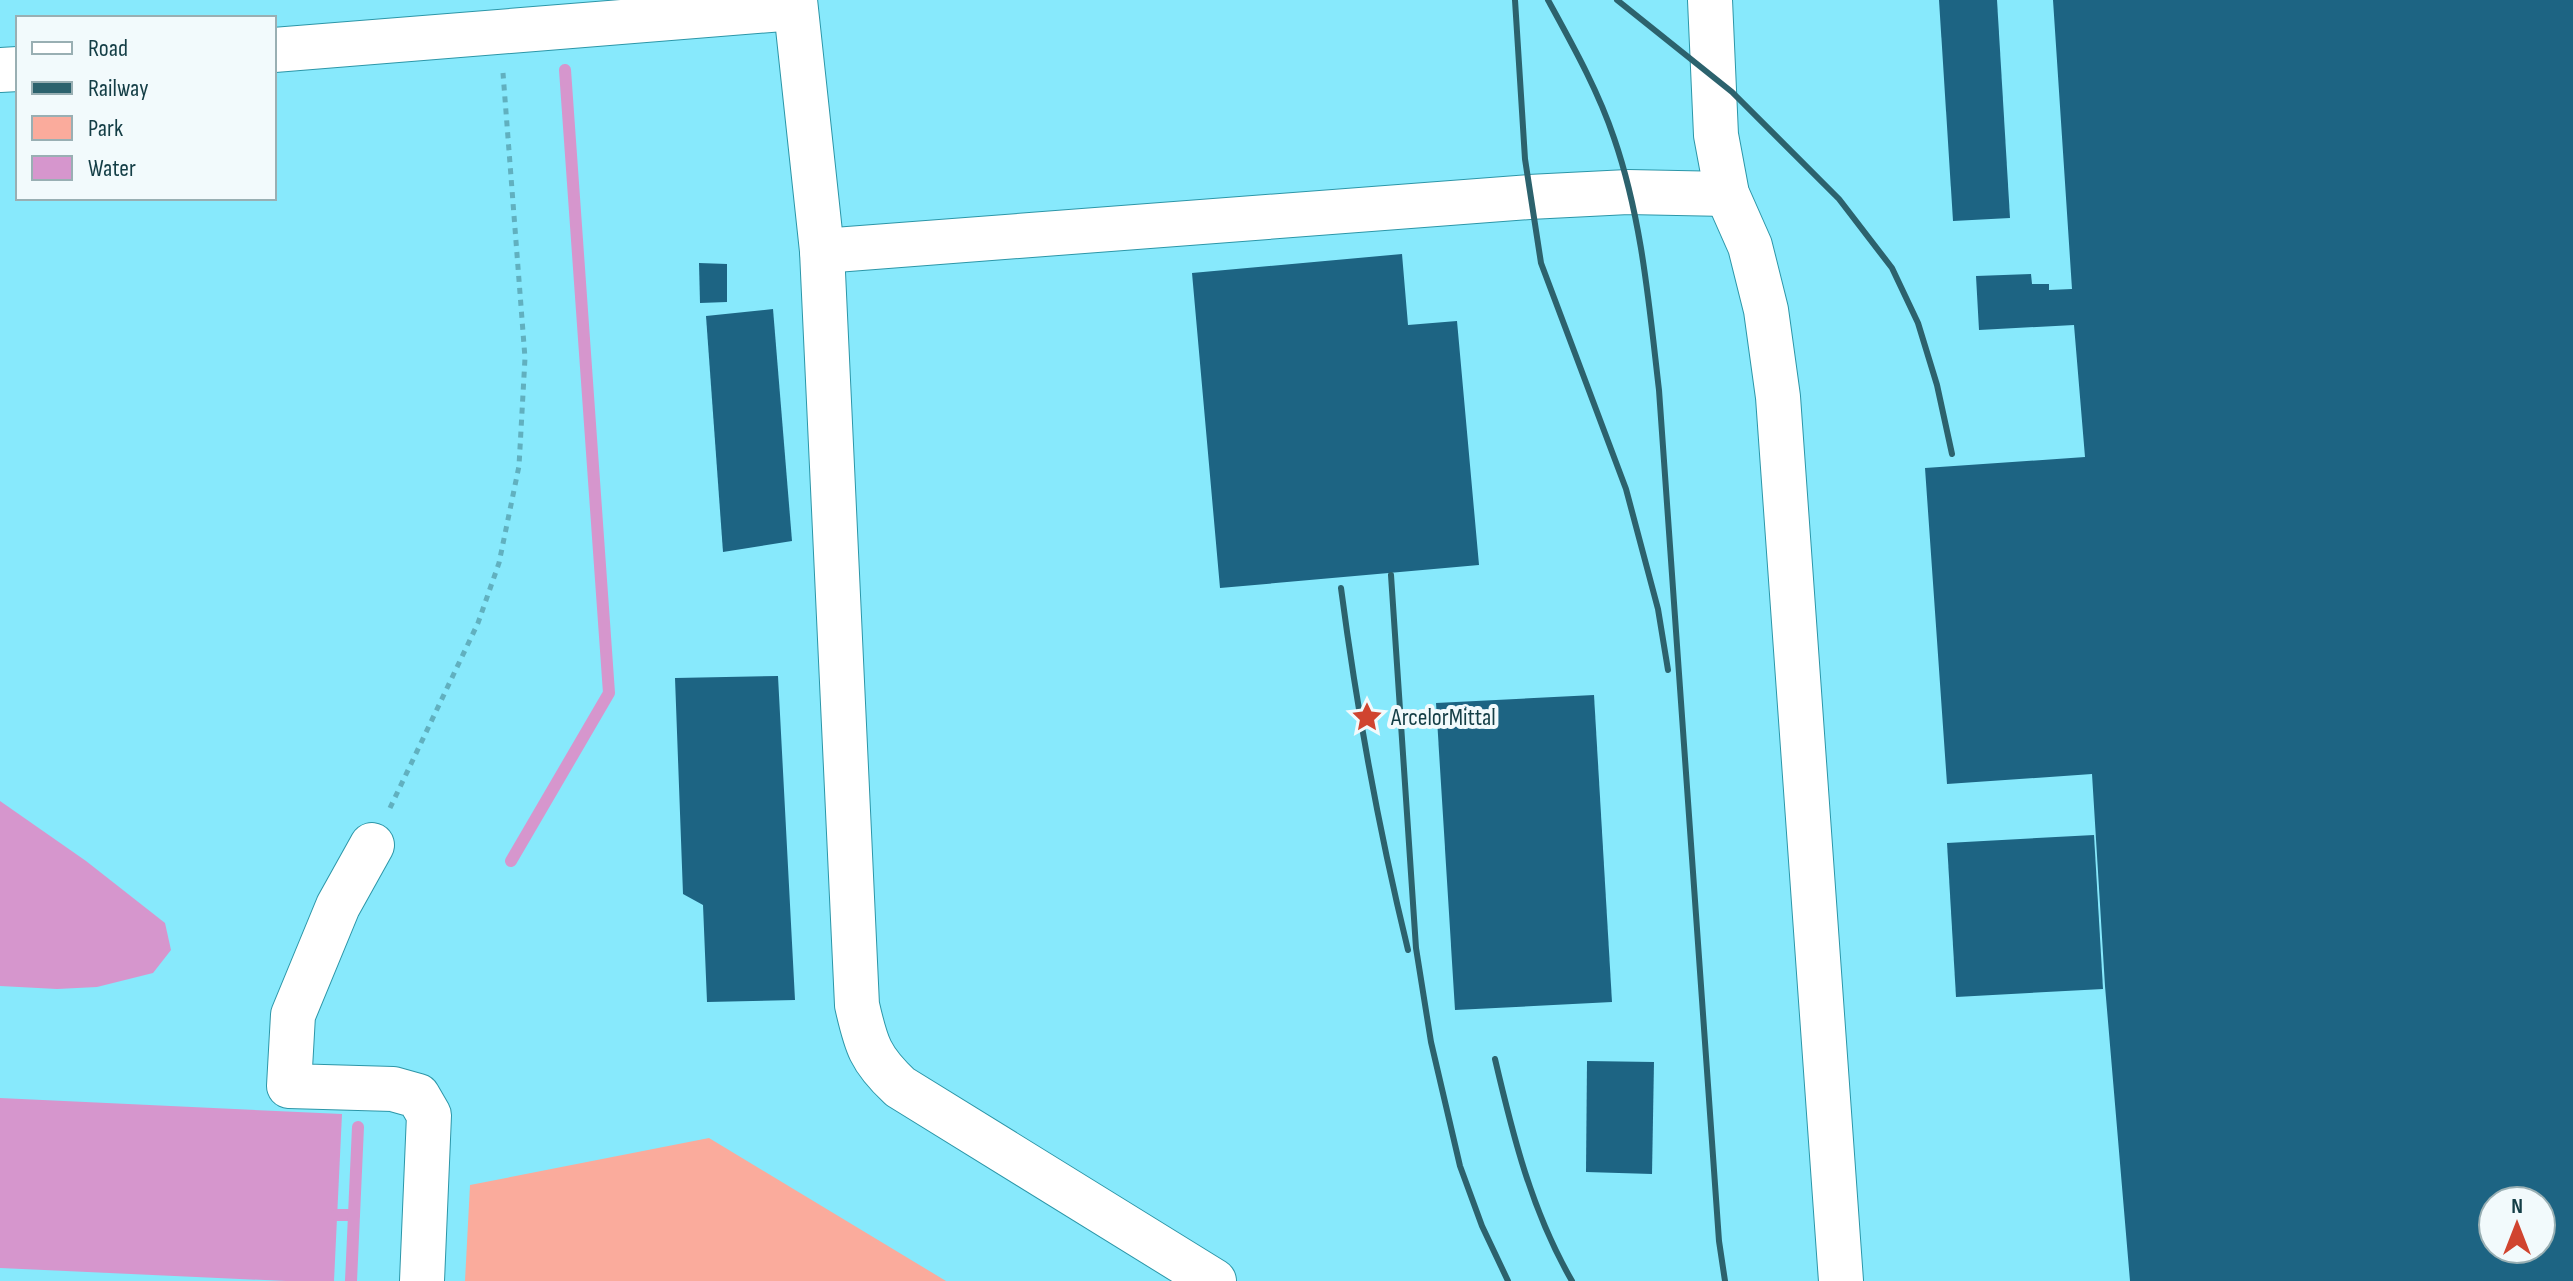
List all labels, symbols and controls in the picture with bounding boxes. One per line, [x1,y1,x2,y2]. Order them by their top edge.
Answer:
legend [16,16,276,200]
text: Road [88,34,128,63]
text: Railway [88,74,148,103]
text: Park [88,114,123,143]
text: Water [88,154,136,183]
place icon: ArcelorMittal [1350,700,1384,734]
place label: ArcelorMittal [1390,703,1496,732]
north arrow [2477,1185,2557,1265]
text: N [2511,1193,2523,1220]

